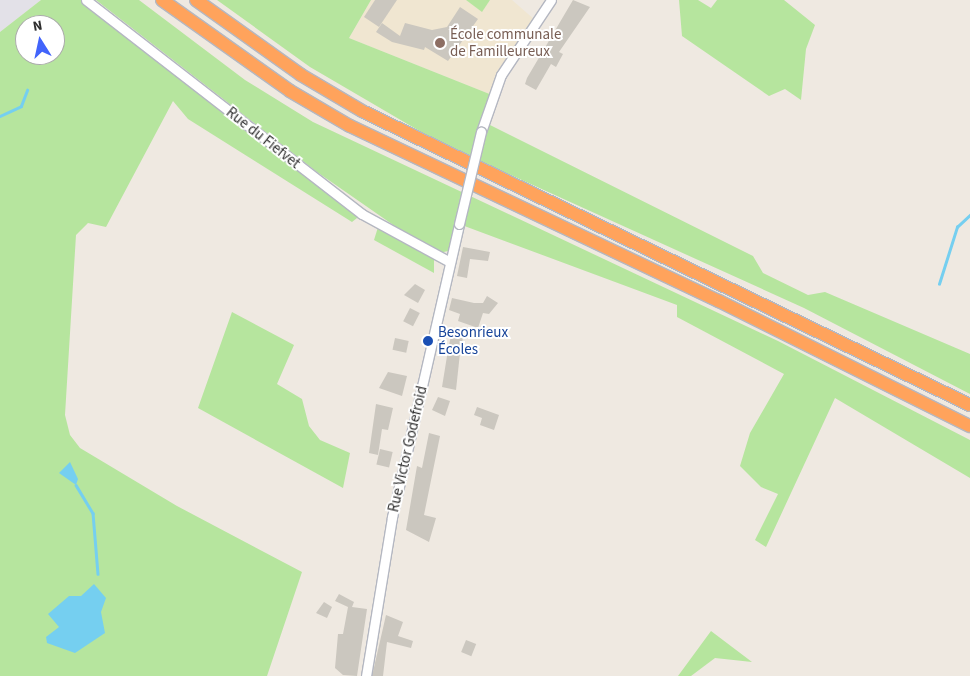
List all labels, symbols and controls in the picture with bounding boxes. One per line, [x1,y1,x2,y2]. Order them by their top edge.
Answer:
north arrow [15,15,65,65]
text: N [31,16,44,37]
place label: École communale de Familleureux [450,25,561,60]
marker: École communale de Familleureux [434,37,446,49]
street label: Rue du Fiefvet [222,104,304,172]
place label: Besonrieux Écoles [438,323,508,358]
marker: Besonrieux Écoles [422,335,434,347]
street label: Rue Victor Godefroid [385,384,431,514]

